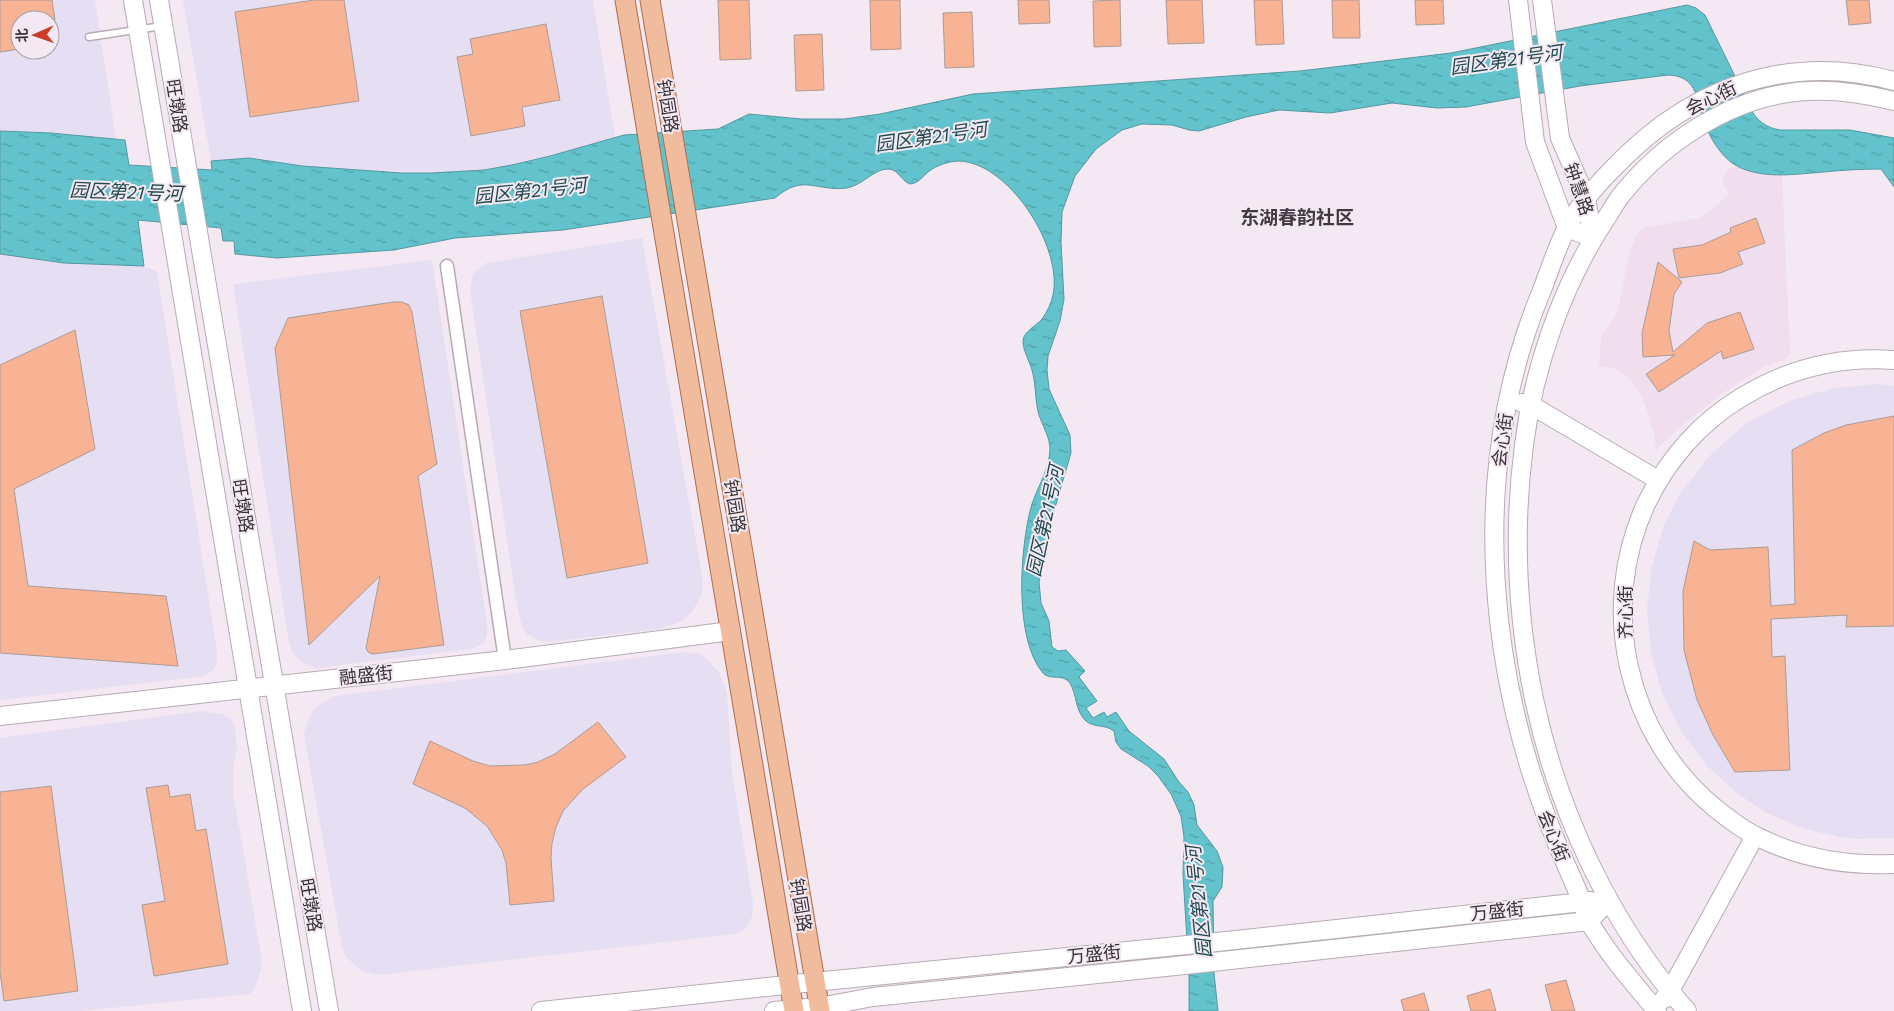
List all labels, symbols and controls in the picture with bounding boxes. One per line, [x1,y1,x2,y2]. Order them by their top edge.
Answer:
north arrow [10,10,60,60]
text: 北 [14,28,30,43]
water label: 园区第21号河 [1448,40,1568,79]
street label: 会心街 [1682,77,1740,119]
street label: 旺墩路 [162,78,192,134]
street label: 钟园路 [653,78,683,134]
water label: 园区第21号河 [873,117,993,156]
street label: 钟慧路 [1560,160,1598,218]
water label: 园区第21号河 [473,173,591,208]
water label: 园区第21号河 [69,179,187,206]
district label: 东湖春韵社区 [1240,206,1354,229]
street label: 会心街 [1488,412,1516,468]
water label: 园区第21号河 [1022,459,1069,579]
street label: 旺墩路 [228,478,258,534]
street label: 钟园路 [720,478,750,534]
street label: 齐心街 [1615,585,1636,639]
street label: 融盛街 [338,662,394,688]
street label: 会心街 [1534,807,1574,865]
water label: 园区第21号河 [1181,841,1216,959]
street label: 旺墩路 [296,877,326,933]
street label: 钟园路 [786,877,816,933]
street label: 万盛街 [1469,898,1525,924]
street label: 万盛街 [1066,941,1122,967]

